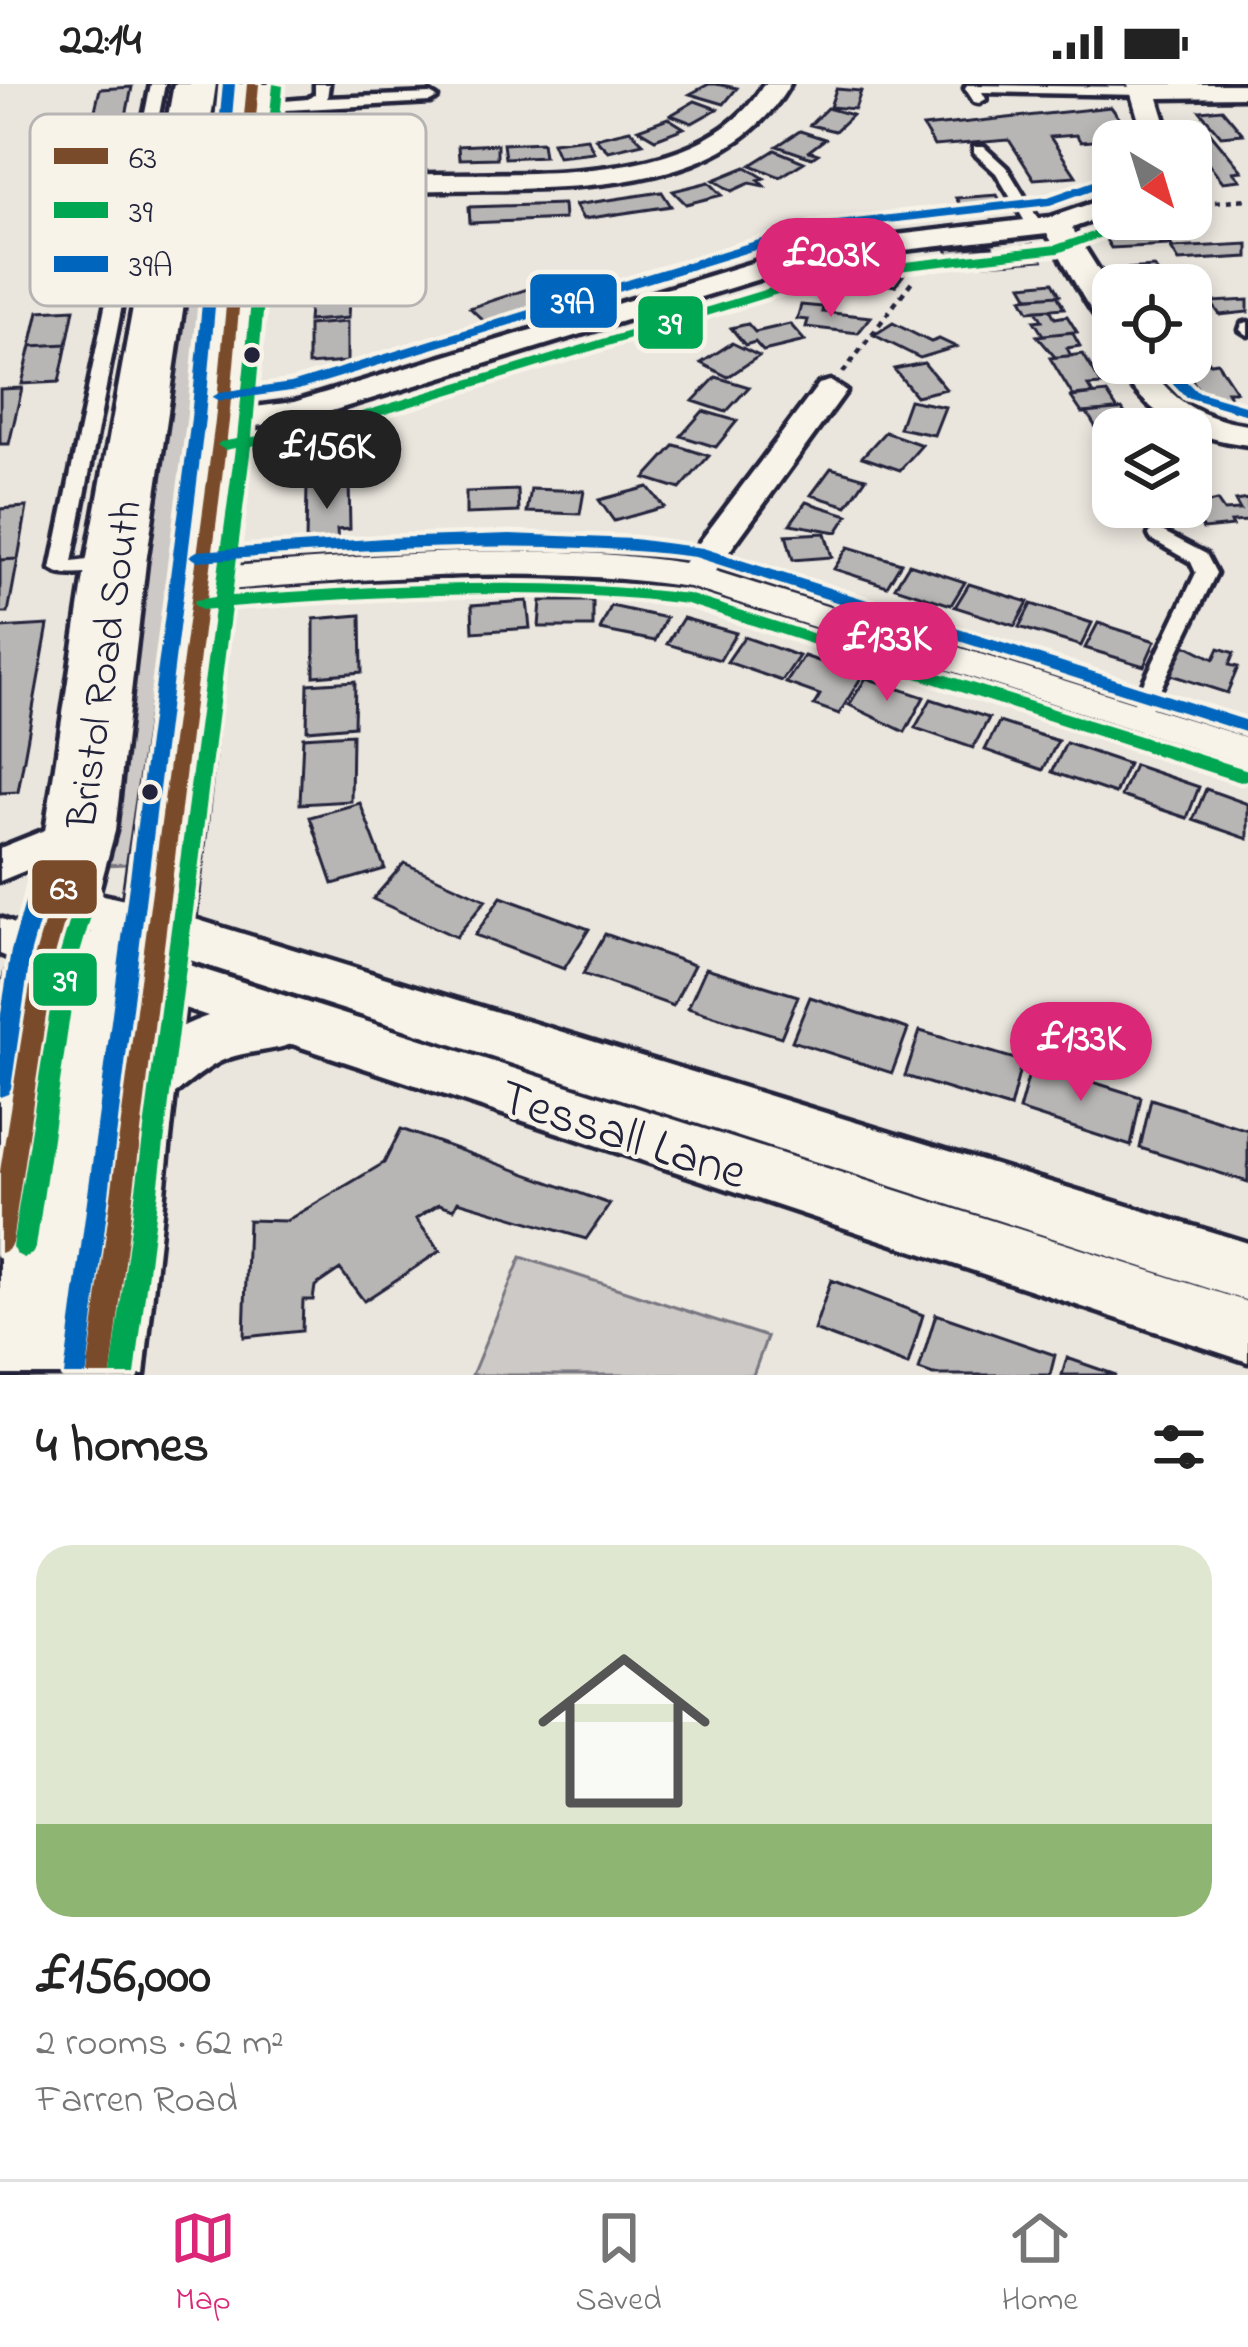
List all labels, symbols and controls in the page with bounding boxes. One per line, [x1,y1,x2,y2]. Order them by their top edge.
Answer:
text: 22:14 [60,9,141,75]
legend [30,114,426,306]
north arrow [1092,120,1212,240]
map controls [1092,120,1212,528]
text: 63 [129,136,157,184]
text: 39 [129,190,153,238]
pin: £203K [747,218,915,320]
text: £203K [783,228,879,285]
text: 39A [129,244,173,292]
button: locate [1092,264,1212,384]
line badge: 39A [528,272,619,330]
text: 39A [550,281,595,329]
line badge: 39 [636,294,705,351]
text: 39 [657,302,683,350]
unlabelled marker [241,344,263,366]
button: layers [1092,408,1212,528]
pin: £156K [243,410,411,512]
text: £156K [279,420,375,477]
street label: Bristol Road South [53,496,160,834]
pin: £133K [803,602,971,704]
text: £133K [843,612,931,669]
unlabelled marker [139,781,161,803]
line badge: 63 [30,858,99,916]
text: 63 [50,867,78,915]
line badge: 39 [31,951,99,1008]
text: 39 [52,959,78,1007]
pin: £133K [997,1002,1165,1104]
text: £133K [1037,1012,1125,1069]
street label: Tessall Lane [489,1062,756,1212]
text: 4 homes [36,1410,209,1485]
icon: filters [1146,1414,1212,1480]
icon: home [516,1623,732,1839]
text: £156,000 [36,1941,211,2016]
text: 2 rooms · 62 m² [36,2016,284,2073]
text: Farren Road [36,2073,238,2130]
tab: Map [170,2205,236,2325]
tab: Saved [576,2205,662,2325]
tab: Home [1001,2205,1078,2325]

